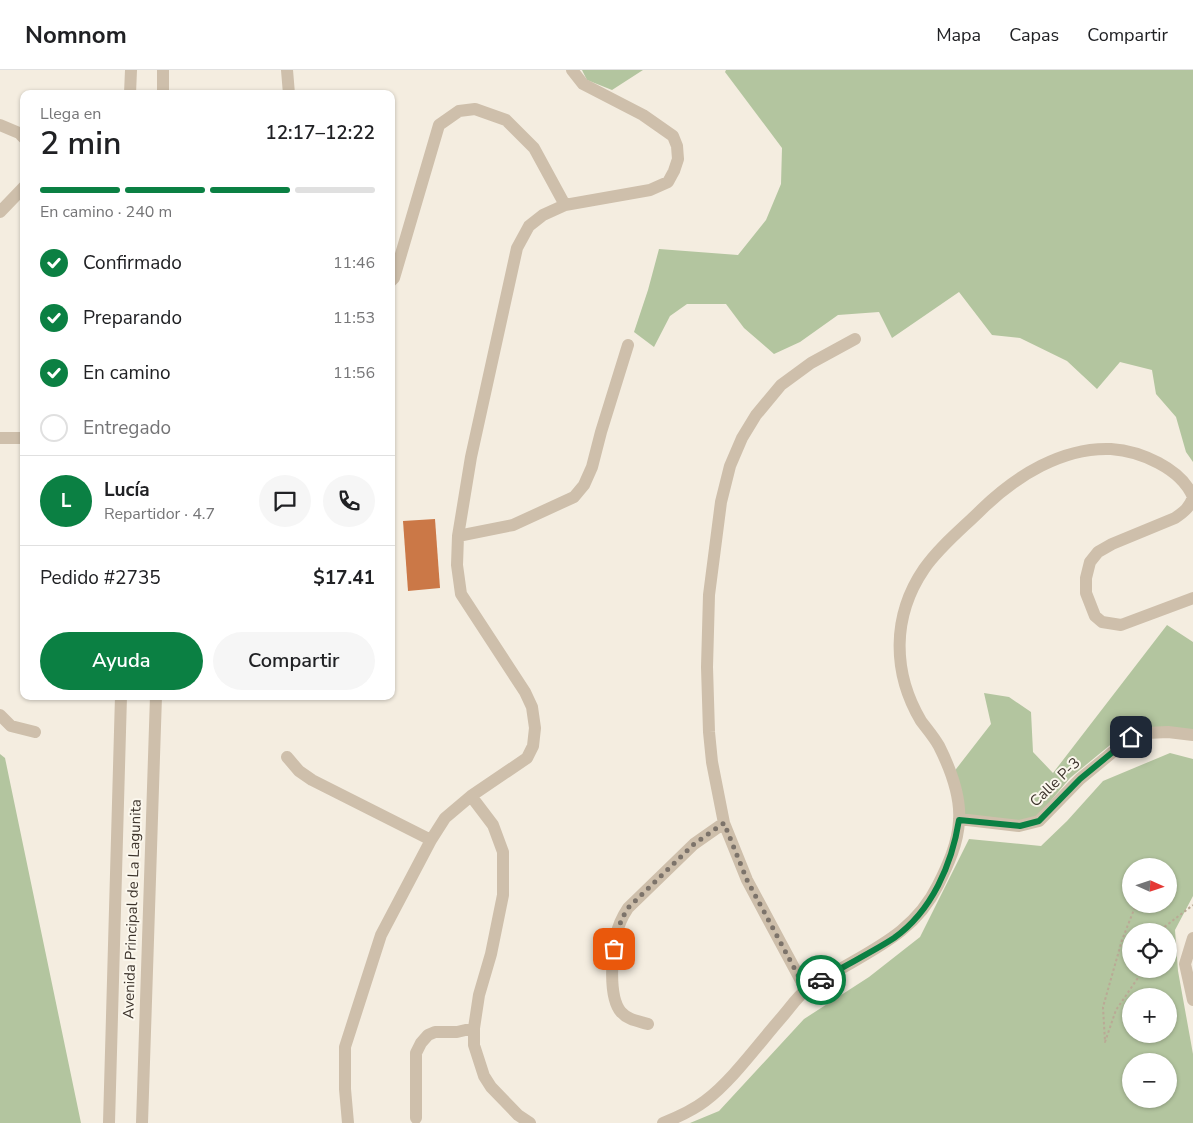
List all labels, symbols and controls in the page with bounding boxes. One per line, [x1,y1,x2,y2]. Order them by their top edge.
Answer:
text: Nomnom [25,19,127,51]
text: Mapa [936,23,981,47]
text: Capas [1009,23,1059,47]
text: Compartir [1087,23,1168,47]
text: Llega en [40,103,101,125]
text: 12:17–12:22 [265,120,375,146]
text: 2 min [40,122,122,165]
text: En camino · 240 m [40,201,172,223]
icon: check [40,249,68,277]
text: Confirmado [83,250,182,276]
text: 11:46 [333,252,375,274]
icon: check [40,304,68,332]
text: Preparando [83,305,182,331]
text: 11:53 [333,307,375,329]
icon: check [40,359,68,387]
text: En camino [83,360,171,386]
text: 11:56 [333,362,375,384]
text: Entregado [83,415,171,441]
button: chat [259,475,311,527]
button: phone [323,475,375,527]
text: Lucía [104,477,150,503]
text: L [61,488,71,514]
text: Repartidor · 4.7 [104,503,215,525]
text: Pedido #2735 [40,565,161,591]
text: $17.41 [313,565,375,591]
button: Ayuda [40,632,203,690]
button: Compartir [213,632,375,690]
pin [1110,716,1152,758]
icon: home [1117,723,1145,751]
street label: Calle P-3 [1025,753,1085,811]
street label: Avenida Principal de La Lagunita [118,799,146,1019]
north arrow [1122,858,1178,912]
map controls [1122,858,1177,1108]
button: locate [1122,923,1177,978]
pin [593,928,635,970]
icon: bag [600,935,628,963]
courier [796,955,846,1005]
icon: car [807,966,835,994]
button: + [1122,988,1177,1043]
button: − [1122,1053,1177,1108]

